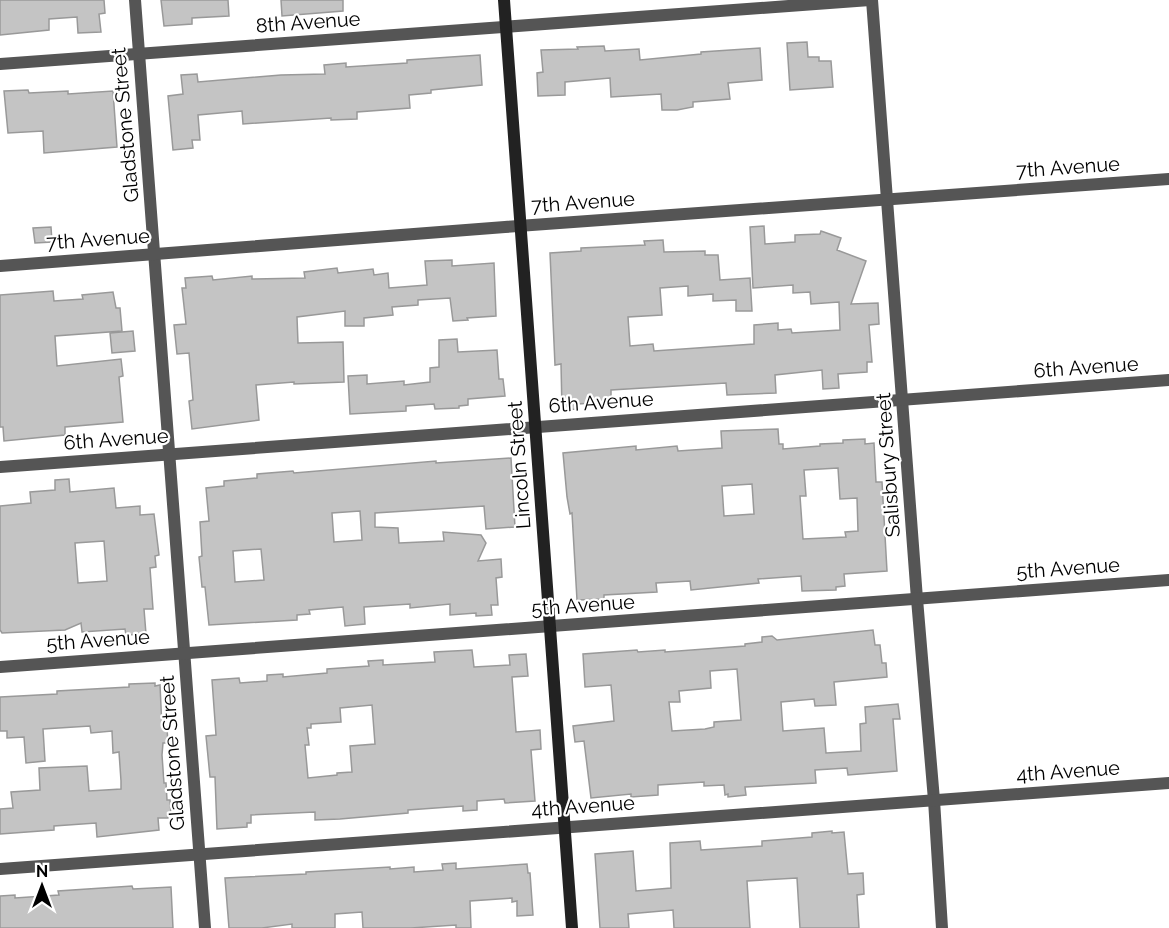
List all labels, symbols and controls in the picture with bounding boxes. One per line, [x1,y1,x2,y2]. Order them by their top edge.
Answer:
street label: 8th Avenue [255,6,361,38]
street label: Gladstone Street [106,46,144,203]
street label: 7th Avenue [1015,151,1121,183]
street label: 7th Avenue [530,186,636,218]
street label: 7th Avenue [45,223,151,255]
street label: 6th Avenue [1033,351,1140,383]
street label: 6th Avenue [548,386,655,418]
street label: Salisbury Street [871,392,905,538]
street label: Lincoln Street [503,400,535,530]
street label: 6th Avenue [63,423,170,455]
street label: 5th Avenue [1015,552,1121,584]
street label: 5th Avenue [530,589,636,621]
street label: 5th Avenue [45,624,151,656]
street label: Gladstone Street [155,674,189,831]
street label: 4th Avenue [1015,755,1121,787]
street label: 4th Avenue [530,790,636,822]
north arrow [12,856,72,916]
text: N [36,862,48,881]

